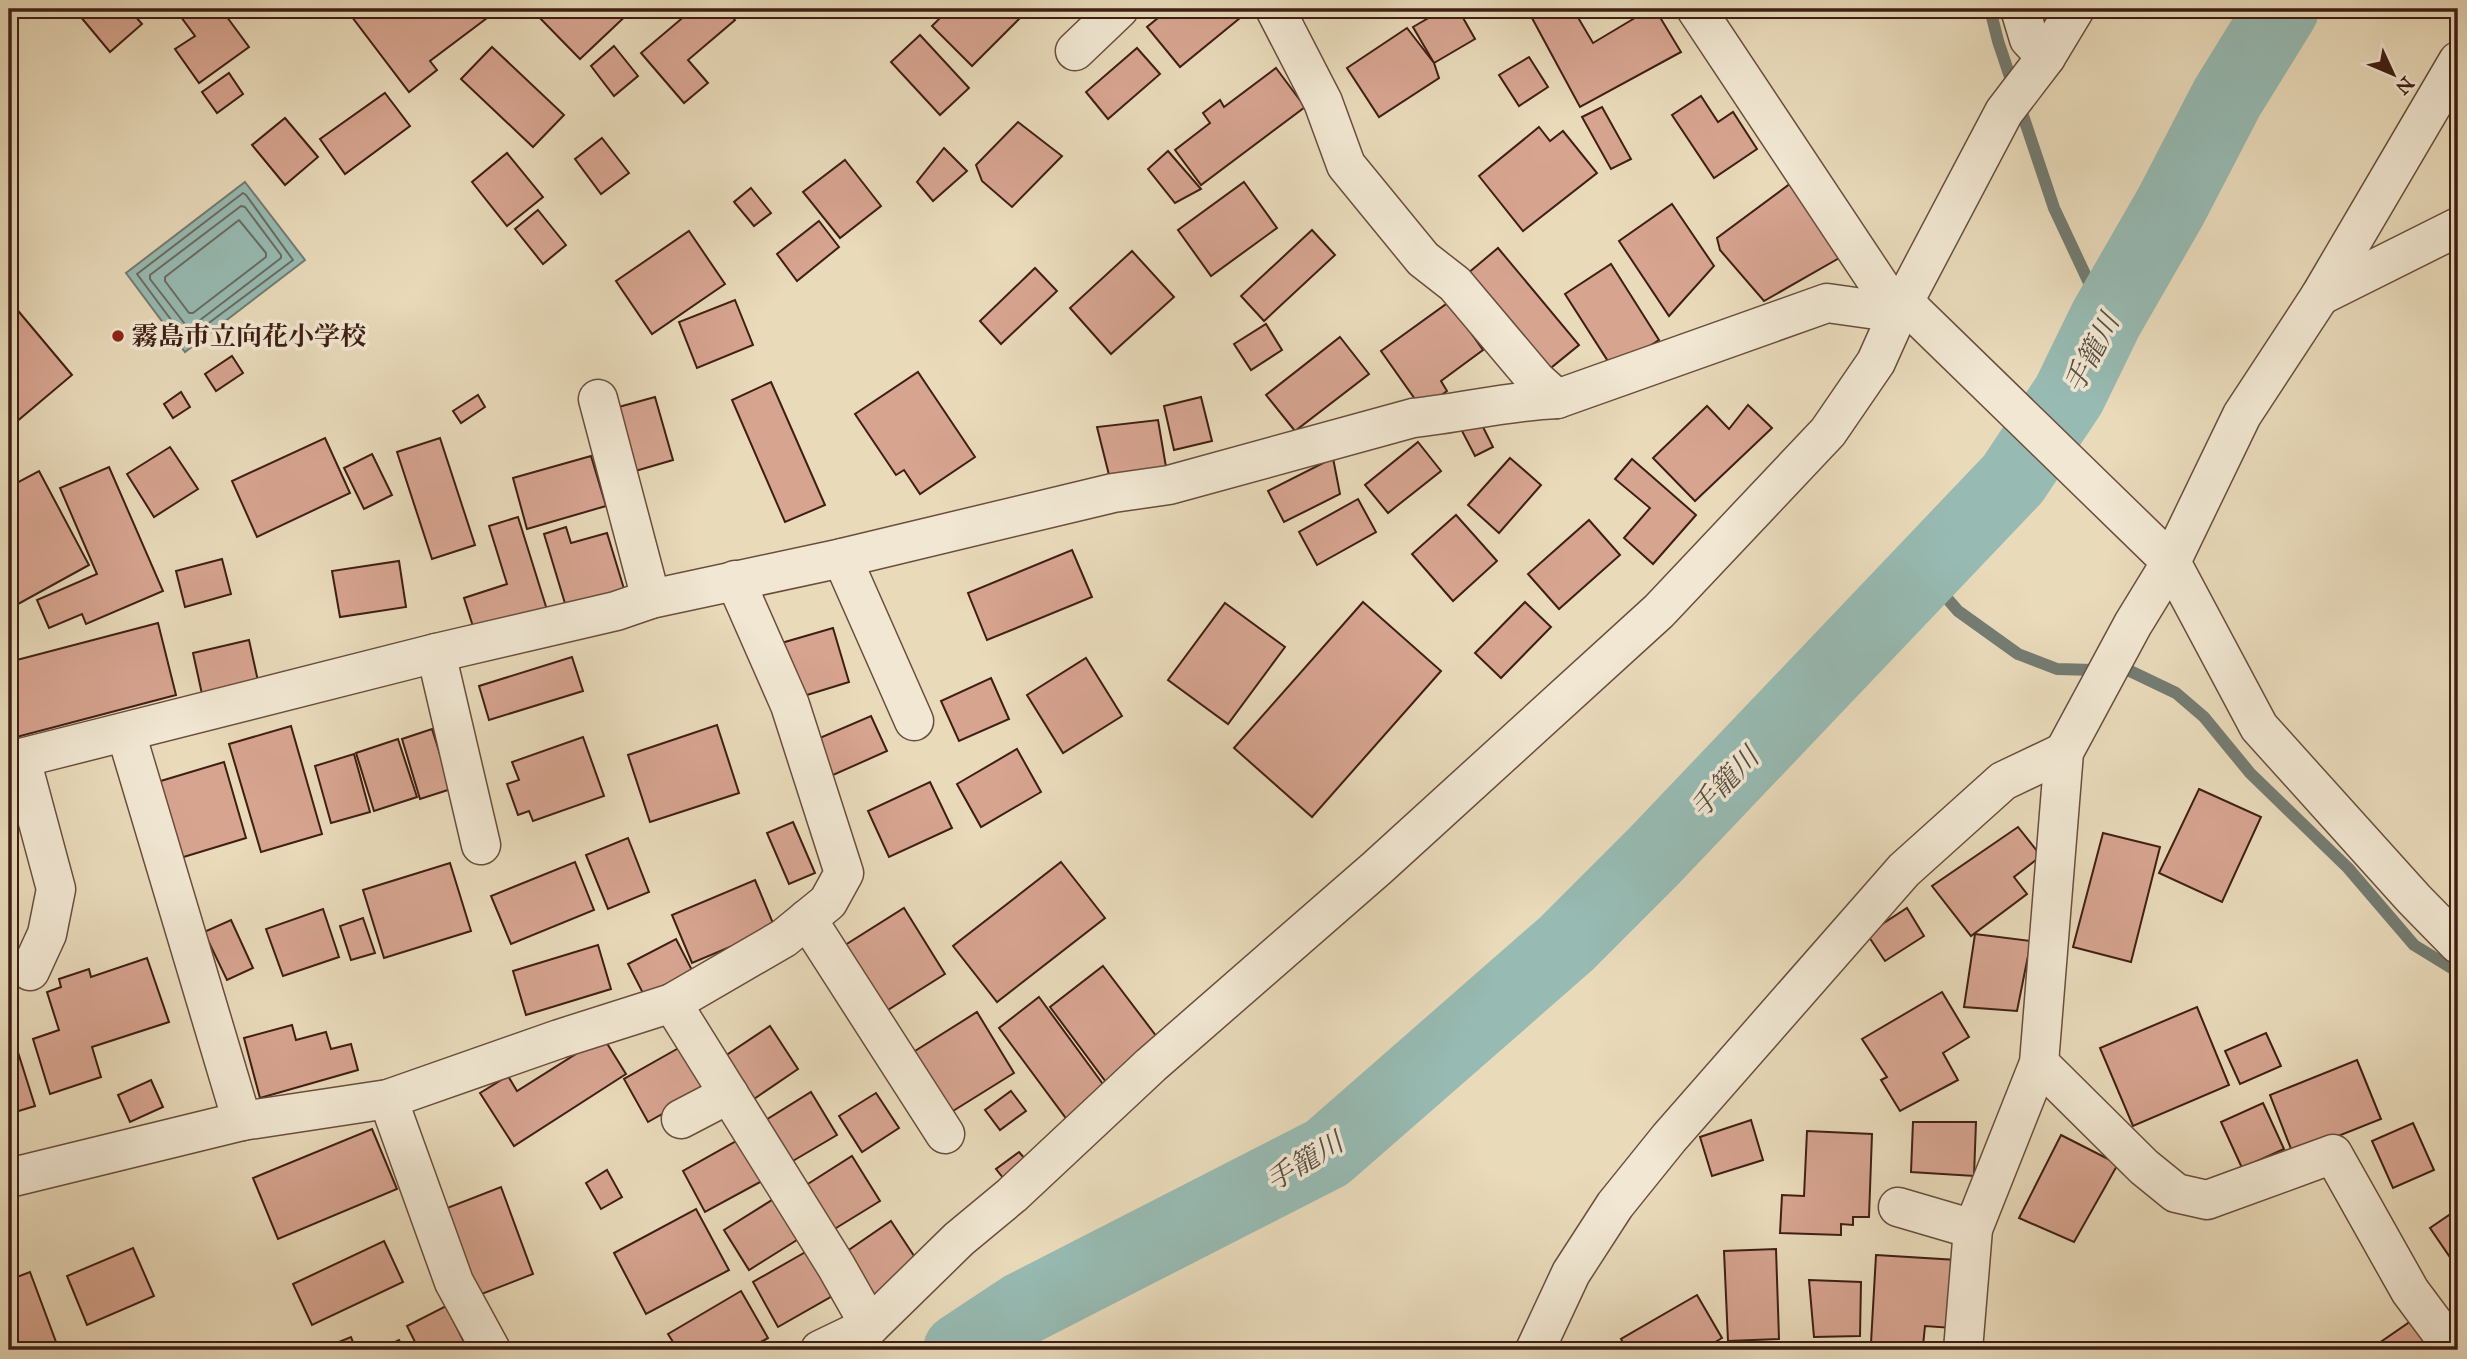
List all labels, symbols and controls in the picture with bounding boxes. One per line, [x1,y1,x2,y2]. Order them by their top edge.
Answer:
north arrow [2358,38,2428,108]
text: N [2391,72,2419,99]
water label: 手籠川 [2056,305,2128,399]
place label: 霧島市立向花小学校 [132,320,366,352]
marker: 霧島市立向花小学校 [110,328,126,344]
water label: 手籠川 [1683,738,1768,825]
water label: 手籠川 [1259,1123,1352,1198]

